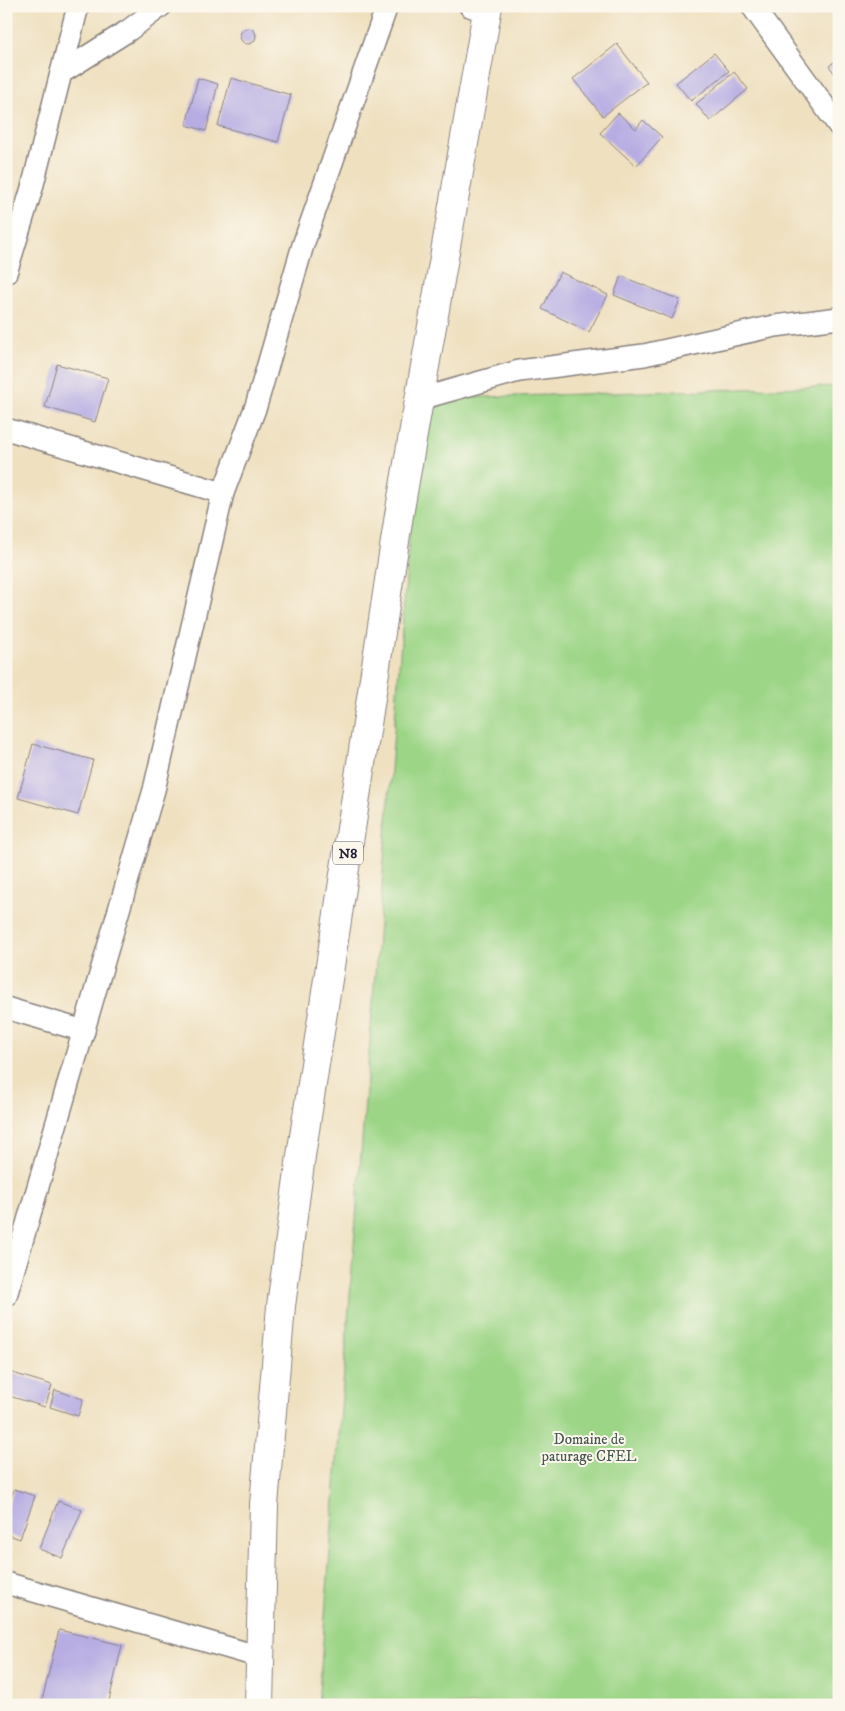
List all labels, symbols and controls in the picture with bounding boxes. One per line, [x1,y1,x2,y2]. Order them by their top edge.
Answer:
road number: N8 [333,841,363,864]
park label: Domaine de paturage CFEL [540,1430,637,1466]

